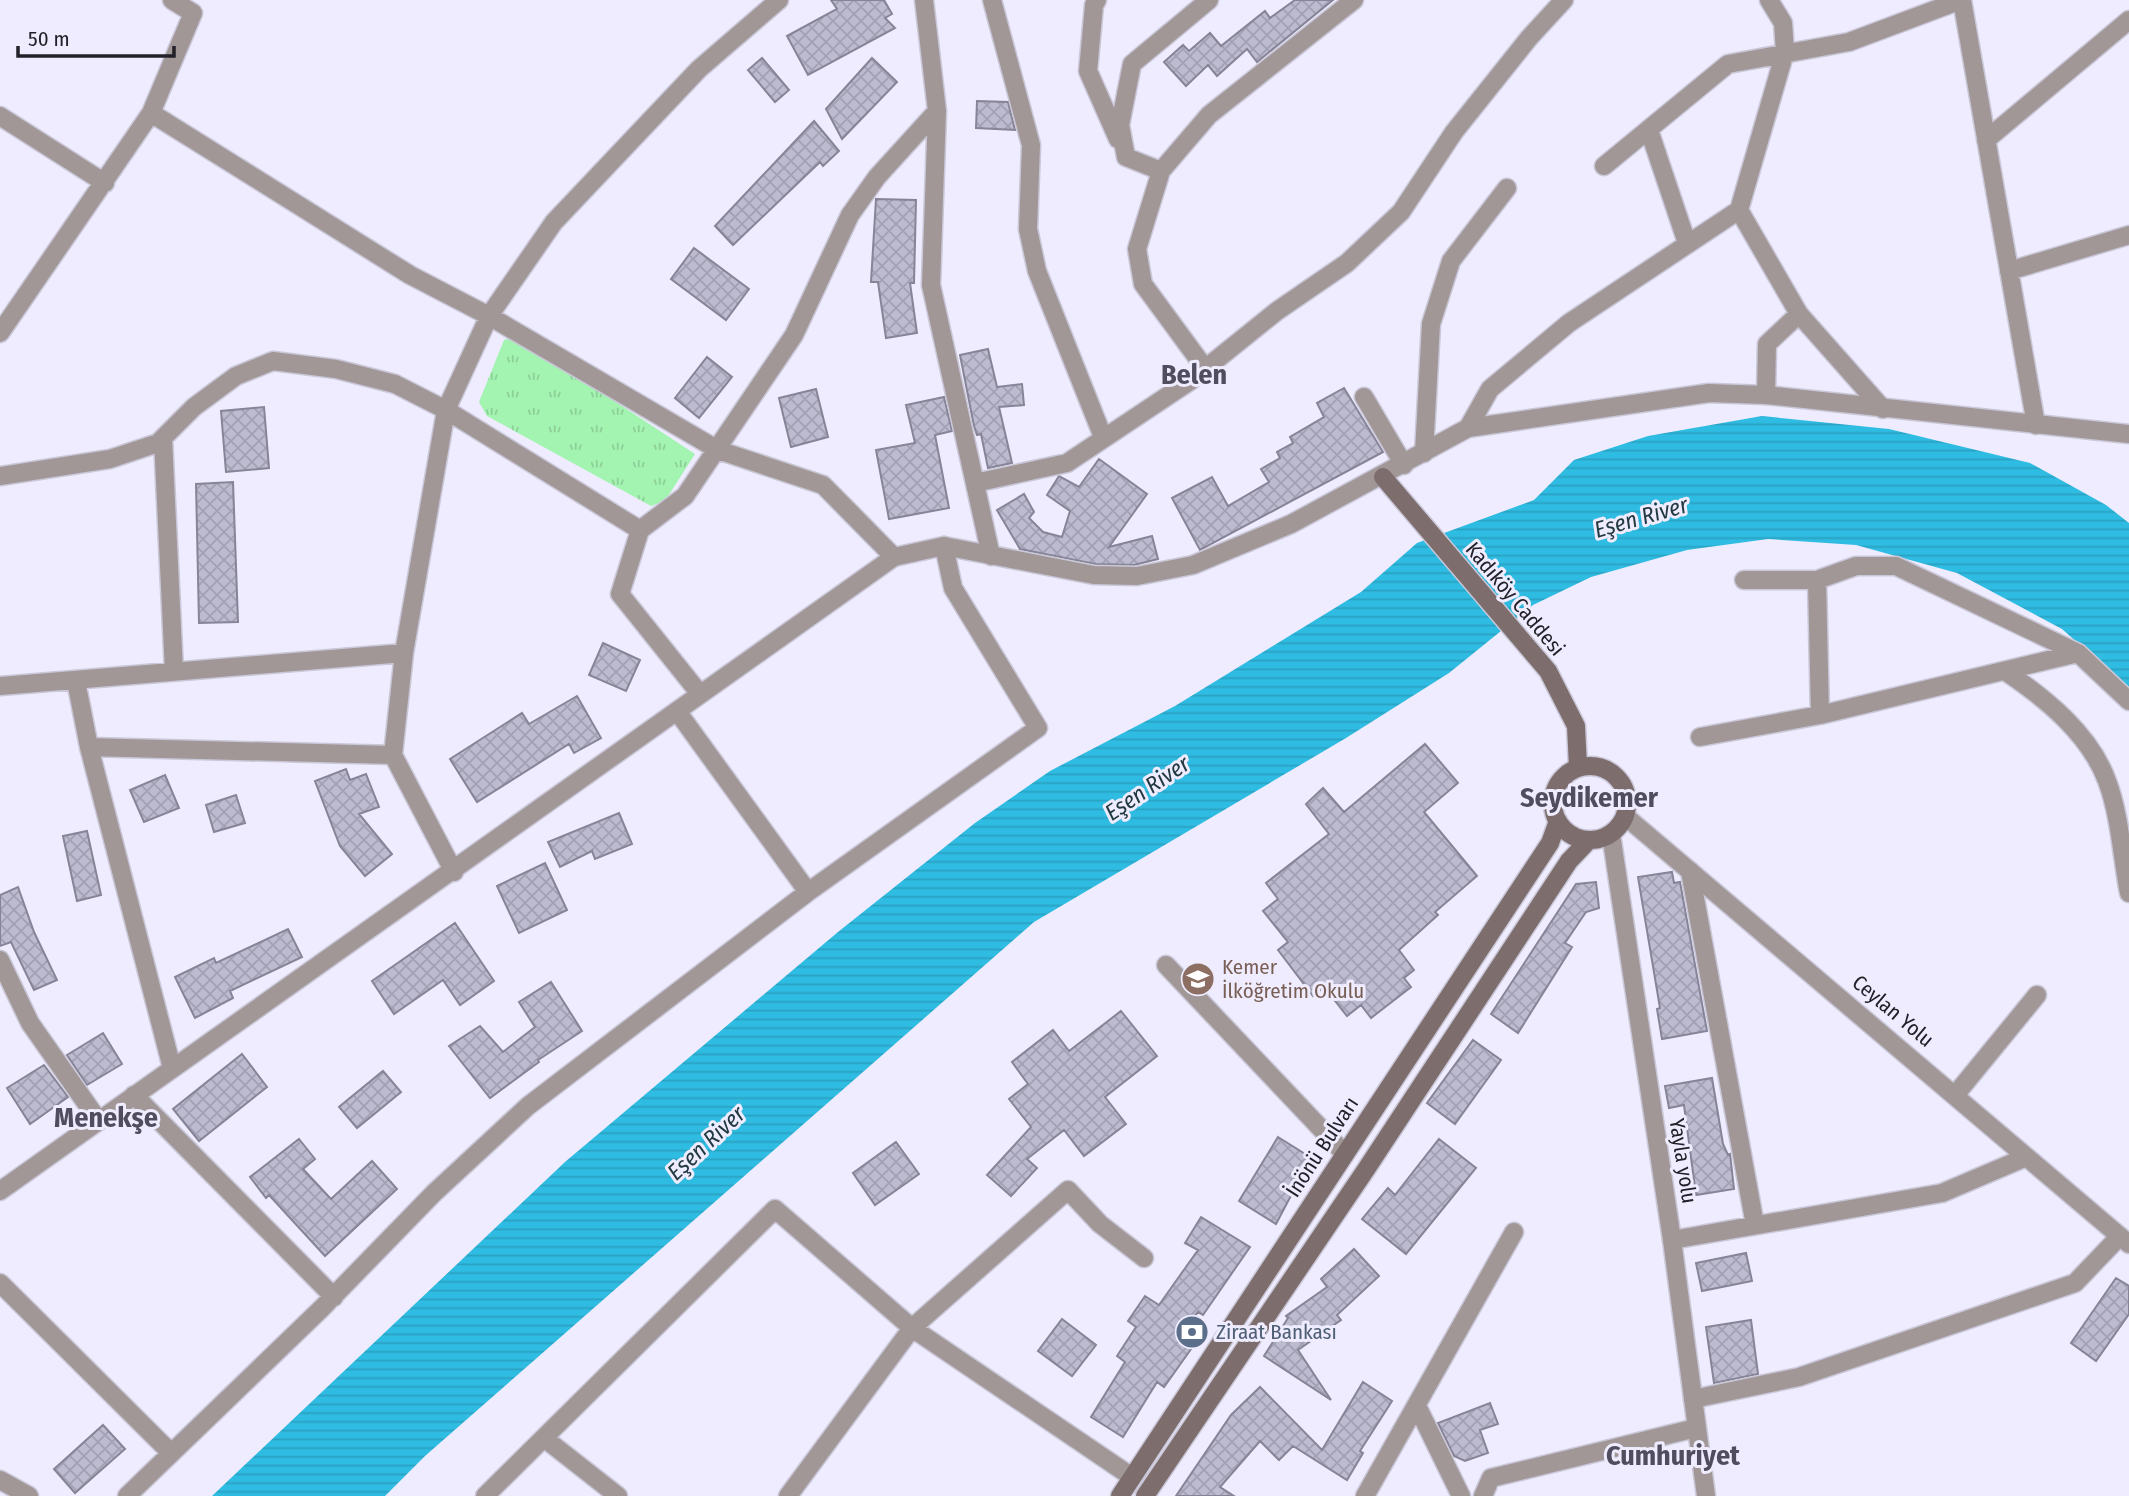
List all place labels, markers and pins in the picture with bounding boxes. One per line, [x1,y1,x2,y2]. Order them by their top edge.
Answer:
place label: Kemer İlköğretim Okulu [1222,954,1364,1004]
school or university icon: Kemer İlköğretim Okulu [1179,960,1217,998]
bank icon: Ziraat Bankası [1173,1313,1211,1351]
place label: Ziraat Bankası [1216,1319,1337,1345]

